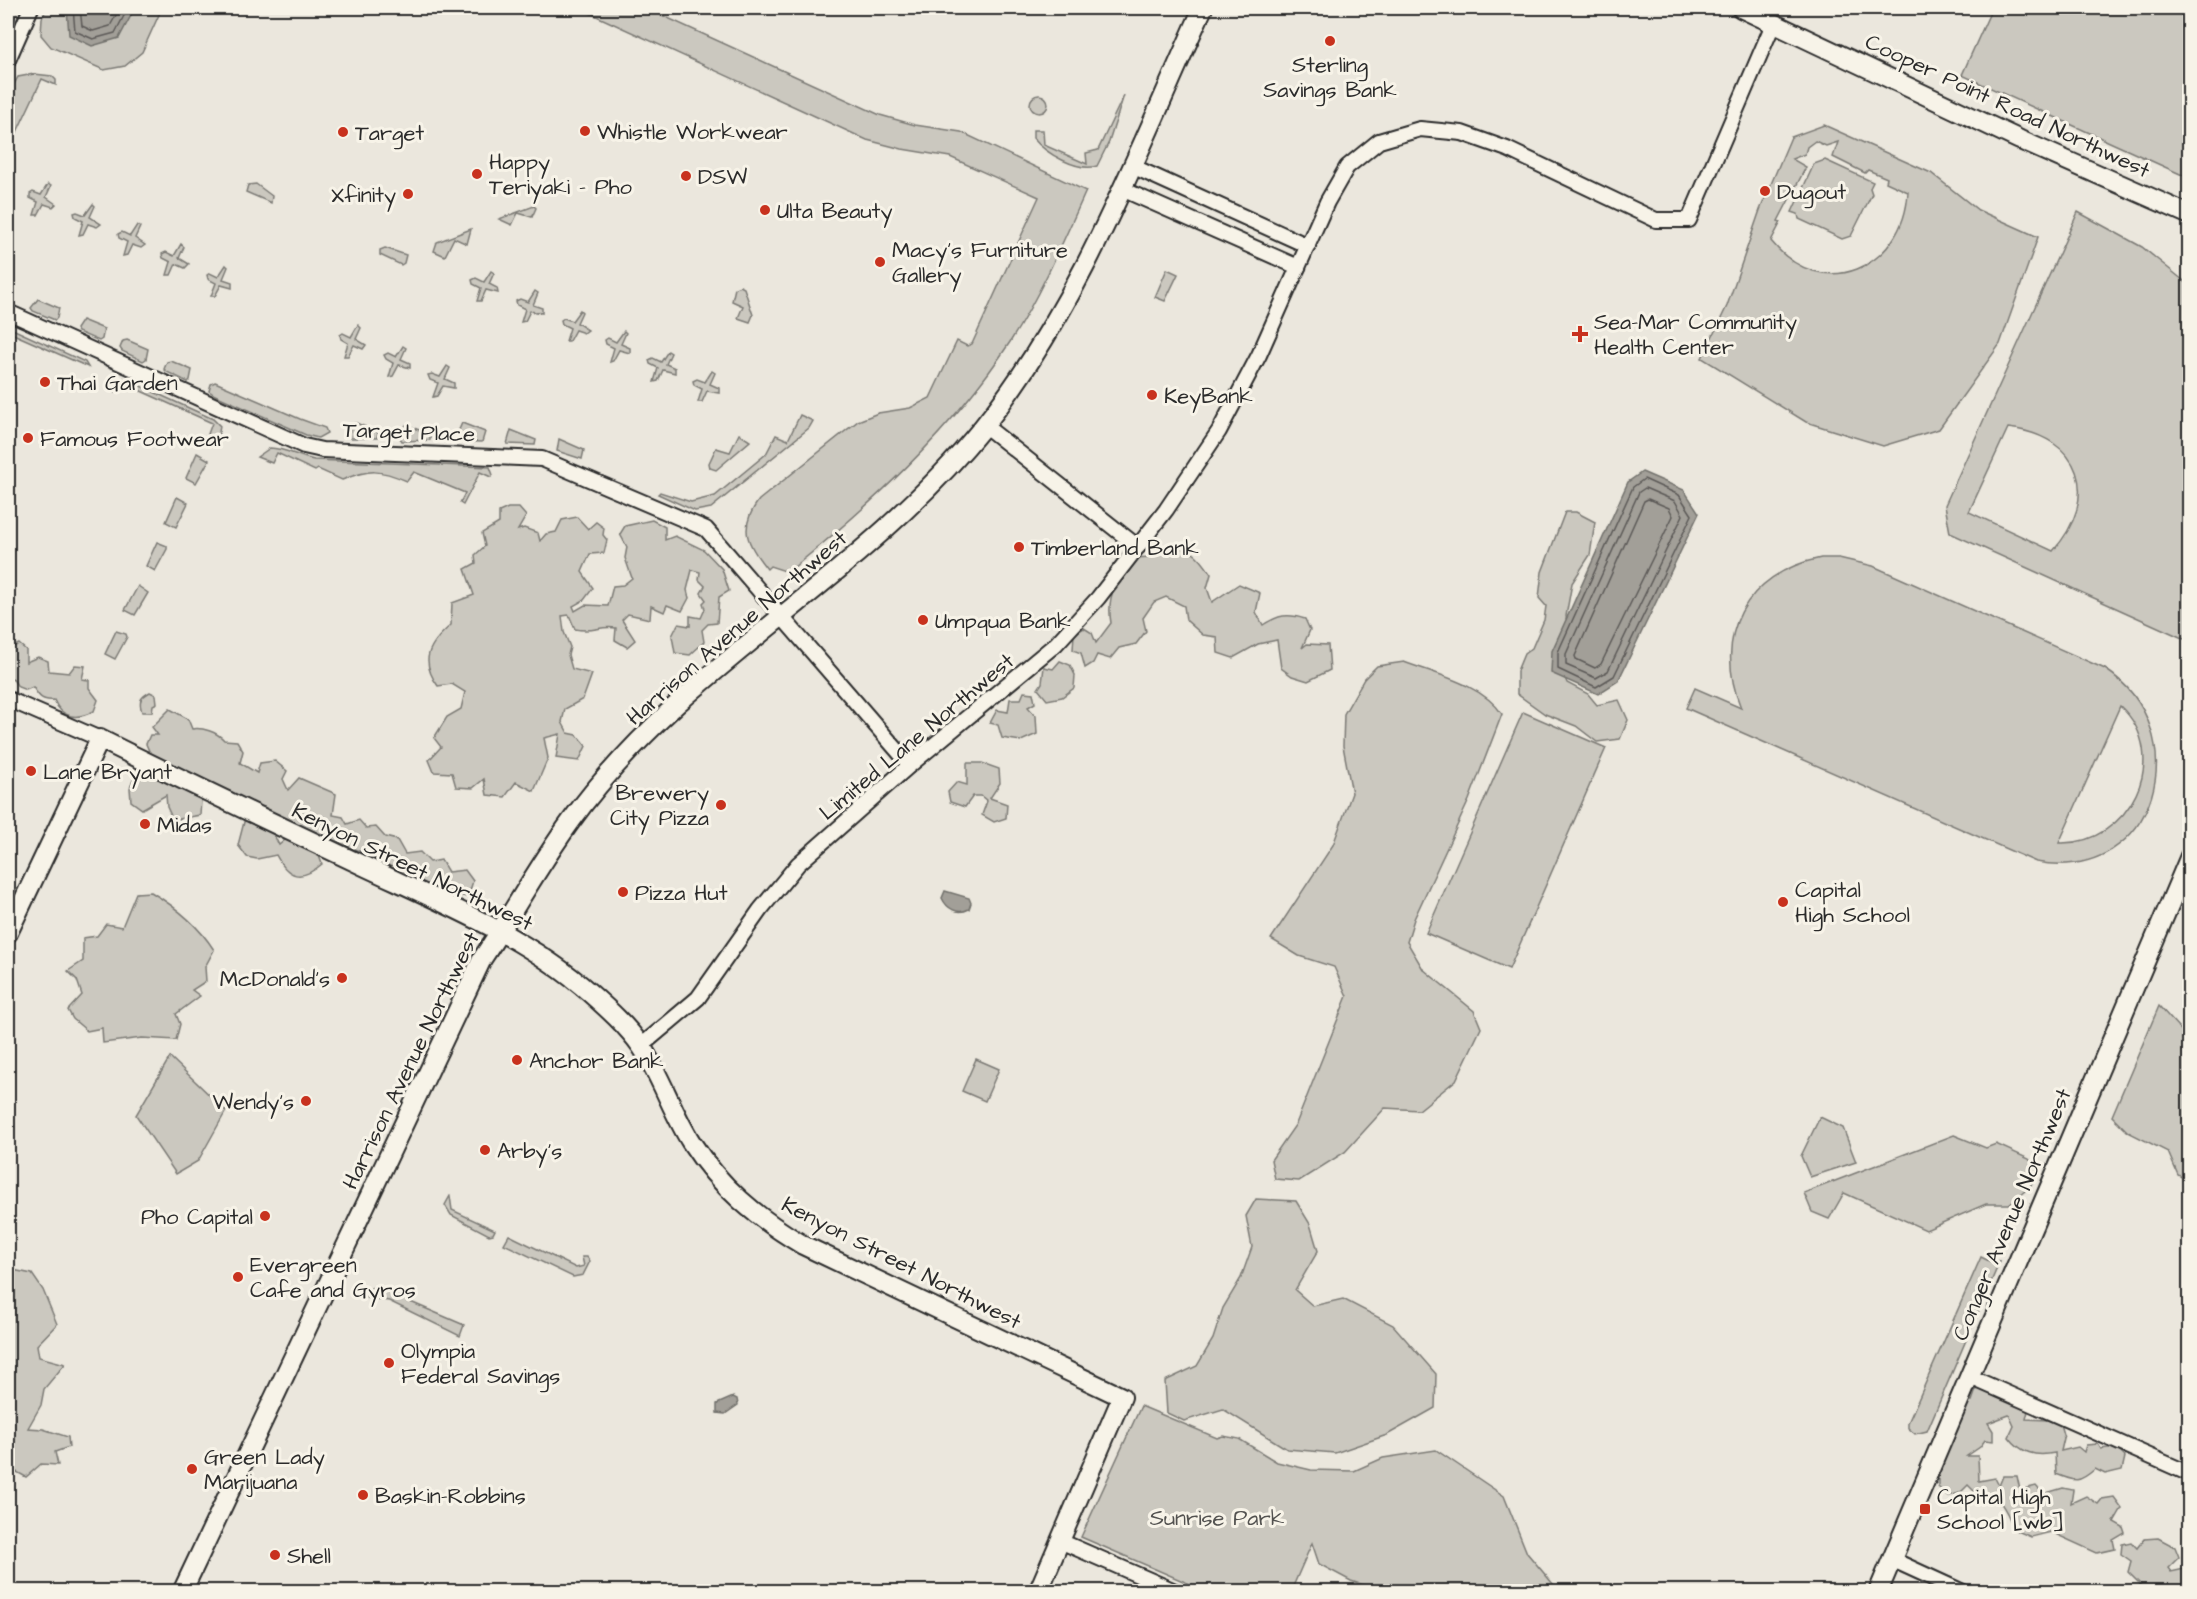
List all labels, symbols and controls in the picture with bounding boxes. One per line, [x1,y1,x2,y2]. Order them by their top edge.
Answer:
street label: Cooper Point Road Northwest [1860,27,2155,186]
marker: Sterling Savings Bank [1323,34,1337,48]
place label: Sterling Savings Bank [1263,50,1397,107]
place label: Whistle Workwear [597,117,788,148]
place label: Target [355,118,424,150]
marker: Whistle Workwear [578,124,592,138]
marker: Target [336,125,350,139]
place label: Happy Teriyaki - Pho [489,147,633,204]
place label: DSW [698,162,747,193]
marker: Happy Teriyaki - Pho [470,167,484,181]
marker: DSW [679,169,693,183]
place label: Dugout [1777,177,1846,209]
place label: Xfinity [331,180,396,212]
marker: Dugout [1758,184,1772,198]
marker: Xfinity [401,187,415,201]
place label: Ulta Beauty [777,196,893,228]
marker: Ulta Beauty [758,203,772,217]
place label: Macy's Furniture Gallery [892,235,1068,292]
marker: Macy's Furniture Gallery [873,255,887,269]
place label: Sea-Mar Community Health Center [1594,307,1797,363]
marker: Sea-Mar Community Health Center [1571,325,1589,343]
place label: Thai Garden [57,368,178,399]
marker: Thai Garden [38,375,52,389]
place label: KeyBank [1164,381,1253,413]
marker: KeyBank [1145,388,1159,402]
street label: Target Place [342,415,476,451]
place label: Famous Footwear [40,424,229,455]
marker: Famous Footwear [21,431,35,445]
street label: Harrison Avenue Northwest [620,523,854,733]
place label: Timberland Bank [1031,533,1199,564]
marker: Timberland Bank [1012,540,1026,554]
place label: Umpqua Bank [935,606,1071,637]
marker: Umpqua Bank [916,613,930,627]
street label: Limited Lane Northwest [813,646,1021,828]
place label: Lane Bryant [43,757,172,789]
marker: Lane Bryant [24,764,38,778]
place label: Brewery City Pizza [610,778,709,835]
street label: Kenyon Street Northwest [286,795,538,940]
marker: Brewery City Pizza [714,798,728,812]
place label: Midas [157,810,212,841]
marker: Midas [138,817,152,831]
place label: Capital High School [1795,875,1910,932]
place label: Pizza Hut [635,878,728,909]
marker: Pizza Hut [616,885,630,899]
marker: Capital High School [1776,895,1790,909]
street label: Harrison Avenue Northwest [335,926,487,1195]
place label: McDonald's [220,964,330,995]
marker: McDonald's [335,971,349,985]
place label: Anchor Bank [529,1046,664,1077]
marker: Anchor Bank [510,1053,524,1067]
street label: Conger Avenue Northwest [1945,1084,2081,1346]
place label: Wendy's [212,1087,294,1119]
marker: Wendy's [299,1094,313,1108]
place label: Arby's [497,1136,562,1168]
marker: Arby's [478,1143,492,1157]
street label: Kenyon Street Northwest [776,1189,1026,1338]
place label: Pho Capital [141,1202,253,1233]
marker: Pho Capital [258,1209,272,1223]
place label: Evergreen Cafe and Gyros [250,1250,416,1307]
marker: Evergreen Cafe and Gyros [231,1270,245,1284]
place label: Olympia Federal Savings [401,1336,560,1393]
marker: Olympia Federal Savings [382,1356,396,1370]
place label: Green Lady Marijuana [204,1442,325,1498]
marker: Green Lady Marijuana [185,1462,199,1476]
place label: Baskin-Robbins [375,1481,526,1512]
place label: Capital High School [wb] [1937,1482,2064,1538]
marker: Baskin-Robbins [356,1488,370,1502]
marker: Capital High School [wb] [1918,1502,1932,1516]
park label: Sunrise Park [1150,1503,1285,1534]
place label: Shell [287,1541,331,1572]
marker: Shell [268,1548,282,1562]

